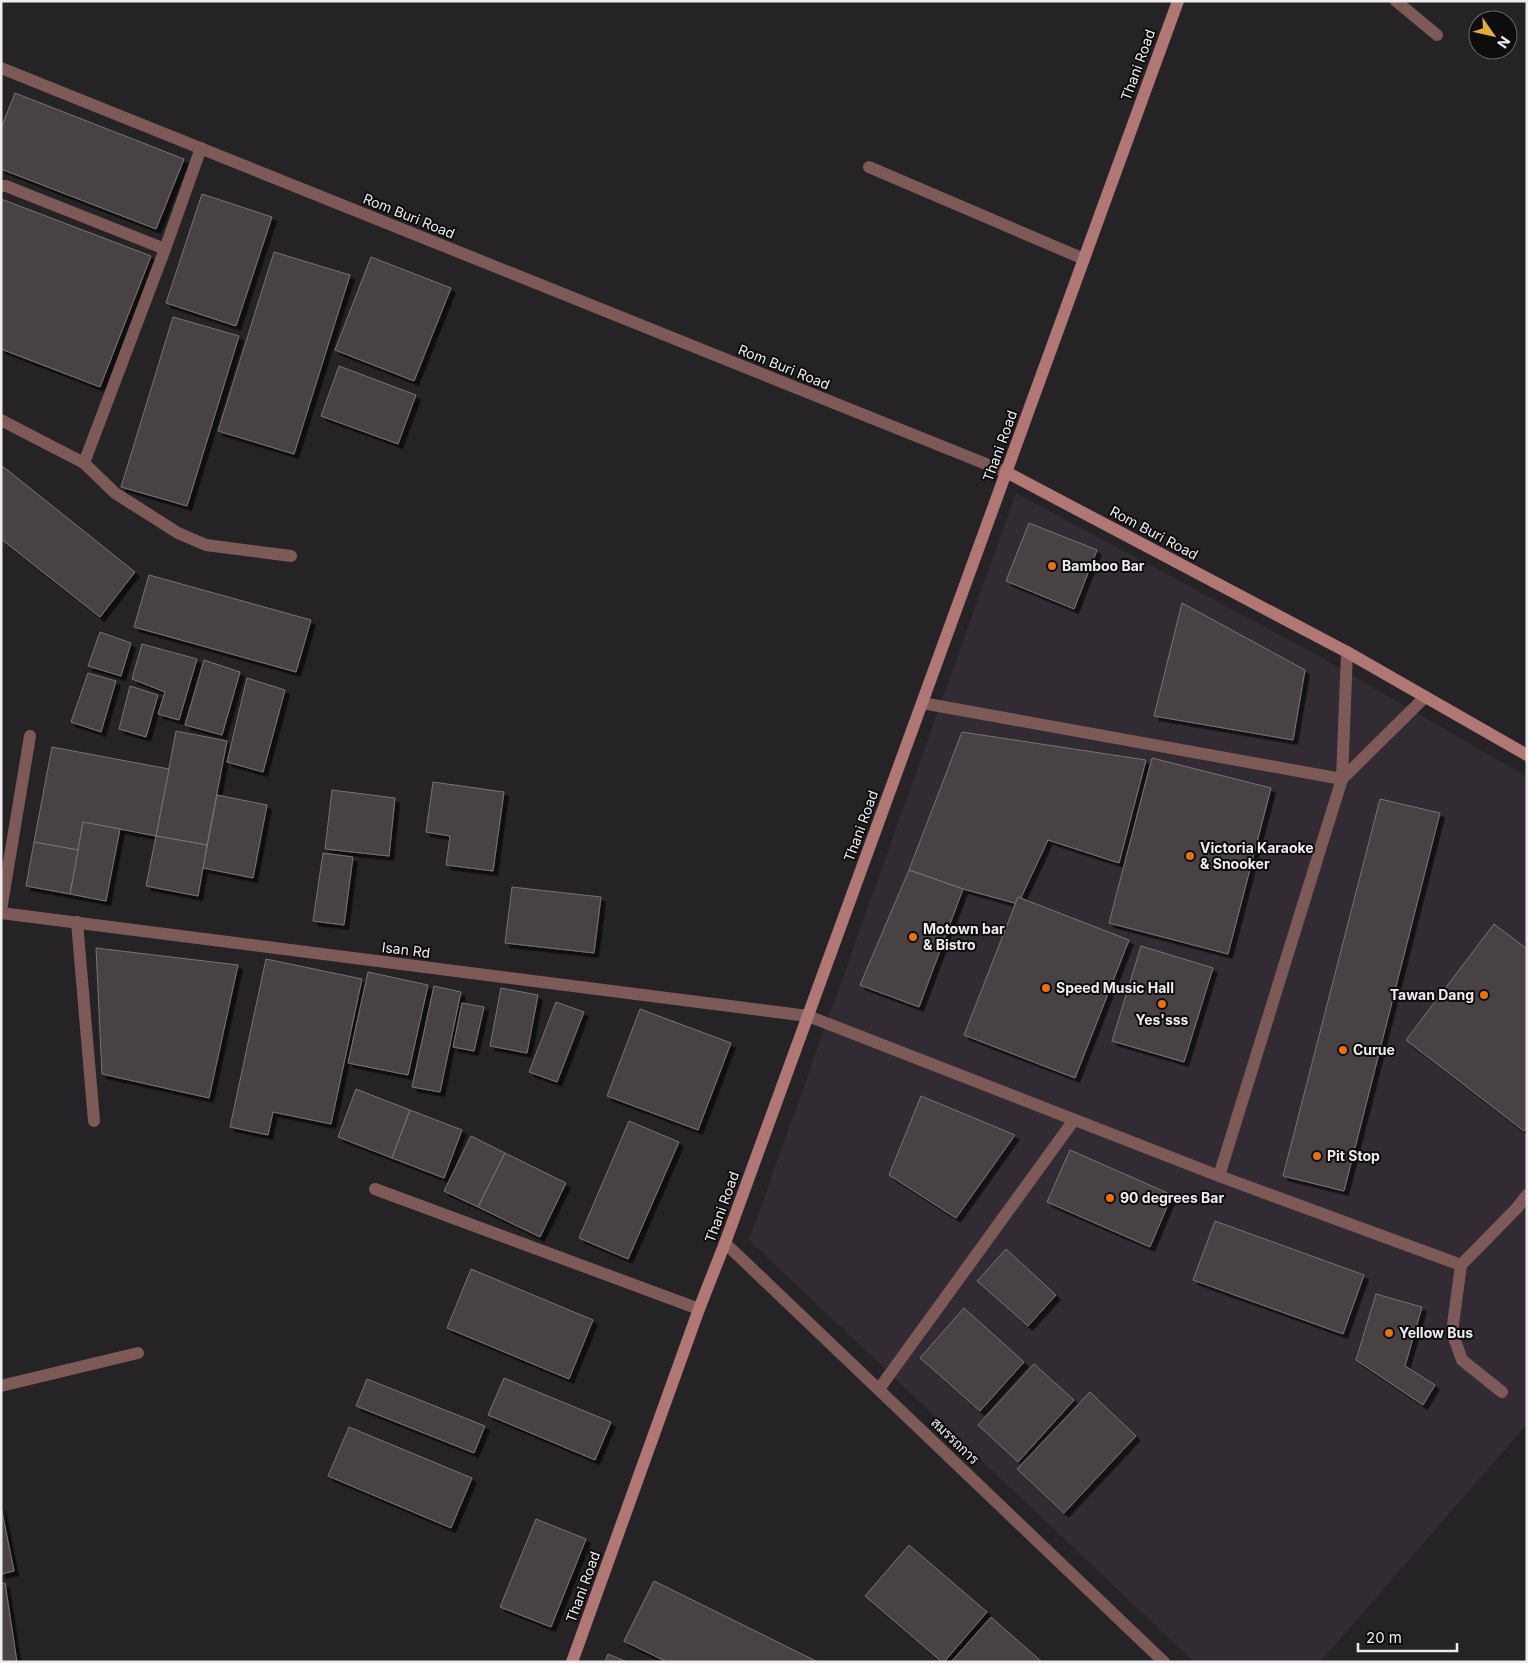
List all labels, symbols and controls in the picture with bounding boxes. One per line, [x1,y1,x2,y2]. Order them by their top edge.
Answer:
north arrow [1468,10,1518,60]
street label: Thani Road [1117,27,1158,103]
text: N [1494,33,1514,52]
street label: Rom Buri Road [361,189,458,242]
street label: Rom Buri Road [736,340,833,393]
street label: Thani Road [979,408,1020,484]
street label: Rom Buri Road [1107,502,1201,563]
place label: Bamboo Bar [1062,557,1145,574]
marker: Bamboo Bar [1046,560,1058,572]
street label: Thani Road [840,788,881,864]
place label: Victoria Karaoke & Snooker [1200,839,1314,872]
marker: Victoria Karaoke & Snooker [1184,850,1196,862]
place label: Motown bar & Bistro [923,920,1005,953]
marker: Motown bar & Bistro [907,931,919,943]
street label: Isan Rd [381,938,431,961]
place label: Speed Music Hall [1056,979,1174,996]
marker: Speed Music Hall [1040,982,1052,994]
place label: Tawan Dang [1390,986,1474,1003]
marker: Tawan Dang [1478,989,1490,1001]
marker: Yes'sss [1156,998,1168,1010]
place label: Yes'sss [1136,1011,1189,1028]
place label: Curue [1353,1041,1395,1058]
marker: Curue [1337,1044,1349,1056]
place label: Pit Stop [1327,1147,1380,1164]
marker: Pit Stop [1311,1150,1323,1162]
street label: Thani Road [701,1169,742,1245]
place label: 90 degrees Bar [1120,1189,1224,1206]
marker: 90 degrees Bar [1104,1192,1116,1204]
place label: Yellow Bus [1399,1324,1473,1341]
marker: Yellow Bus [1383,1327,1395,1339]
street label: สมรรถการ [928,1414,983,1468]
street label: Thani Road [562,1549,603,1625]
scale bar [1358,1620,1457,1652]
text: 20 m [1366,1628,1402,1647]

